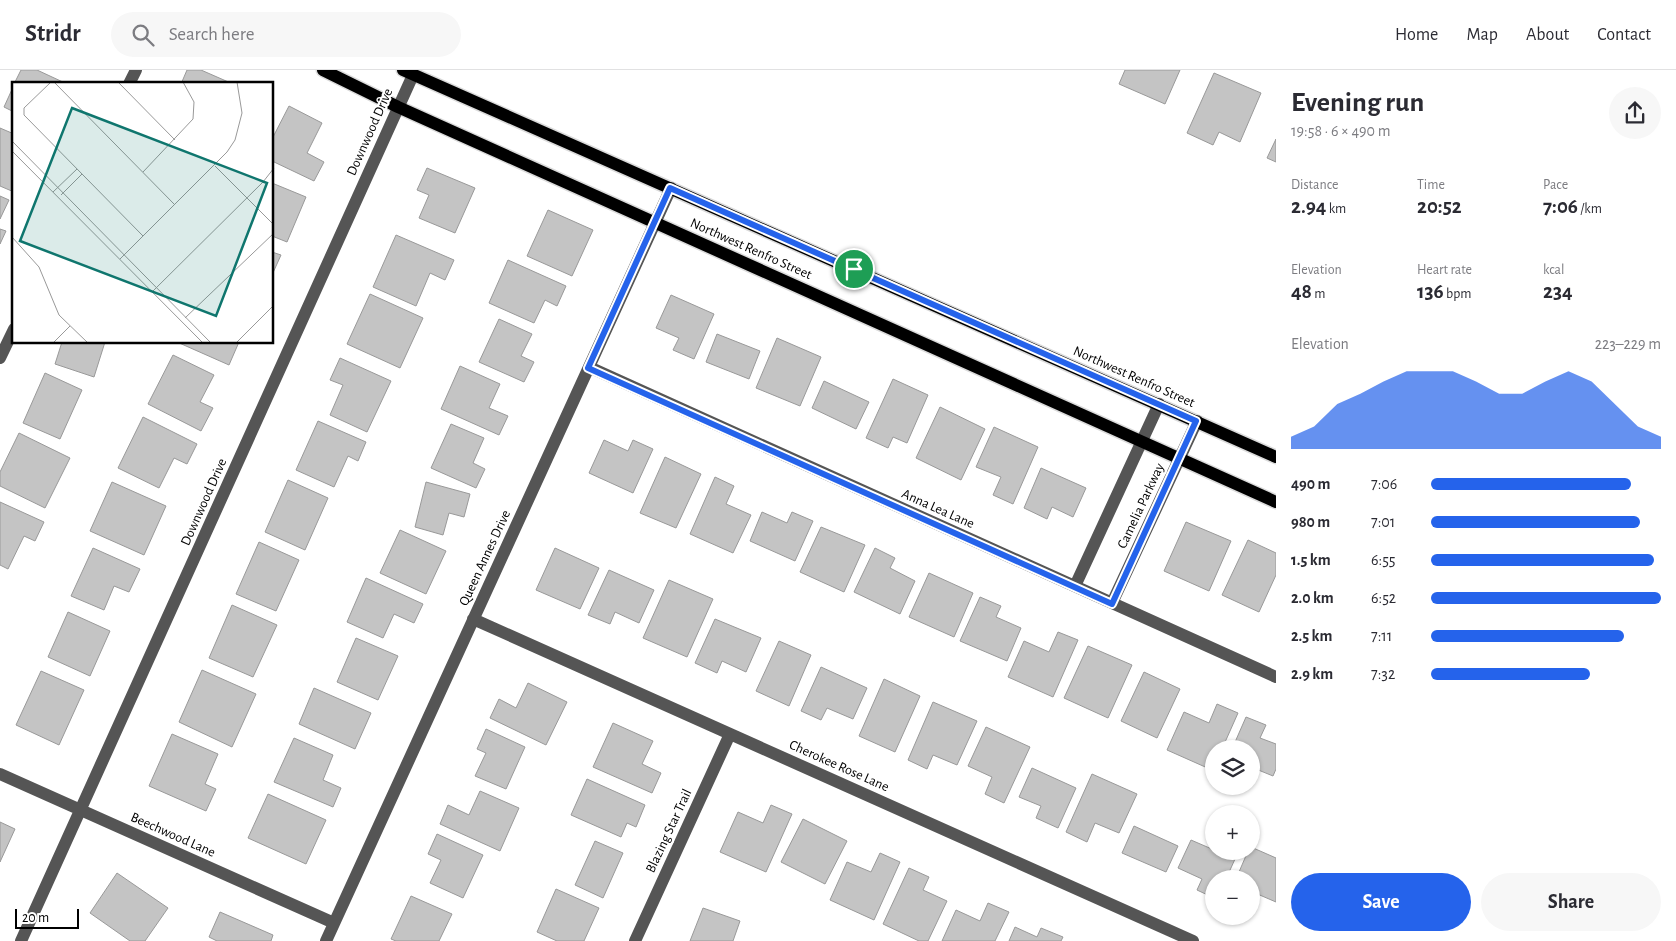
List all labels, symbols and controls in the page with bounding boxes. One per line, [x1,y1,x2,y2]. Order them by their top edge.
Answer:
search box [111,12,461,57]
icon: search [129,21,157,49]
text: Stridr [25,22,81,46]
text: Search here [169,25,255,44]
text: Home [1395,26,1438,44]
text: Map [1466,26,1498,44]
text: About [1526,26,1569,44]
text: Contact [1597,26,1651,44]
inset map [12,82,274,344]
street label: Downwood Drive [345,86,395,178]
button: share [1609,87,1661,139]
text: Evening run [1291,89,1424,117]
text: 19:58 · 6 × 490 m [1291,123,1391,139]
text: Distance [1291,178,1338,192]
text: Time [1417,178,1445,192]
text: Pace [1543,178,1568,192]
text: 2.94 [1291,196,1326,217]
text: 20:52 [1417,196,1462,217]
text: 7:06 [1543,196,1578,217]
text: km [1326,202,1346,216]
text: /km [1578,202,1602,216]
street label: Northwest Renfro Street [688,216,814,282]
pin [833,248,875,290]
icon: arrive [840,255,868,283]
text: Elevation [1291,263,1342,277]
text: Heart rate [1417,263,1472,277]
text: kcal [1543,263,1564,277]
text: 48 [1291,281,1312,302]
text: 136 [1417,281,1444,302]
text: 234 [1543,281,1573,302]
text: m [1312,287,1325,301]
text: bpm [1444,287,1471,301]
text: Elevation [1291,336,1349,352]
text: 223–229 m [1595,336,1661,352]
street label: Northwest Renfro Street [1071,344,1197,410]
street label: Downwood Drive [179,456,229,548]
street label: Camelia Parkway [1115,461,1167,551]
text: 490 m [1291,476,1330,492]
text: 7:06 [1371,476,1397,492]
street label: Anna Lea Lane [900,487,976,531]
street label: Queen Annes Drive [457,508,513,608]
text: 980 m [1291,514,1330,530]
text: 7:01 [1371,514,1395,530]
text: 1.5 km [1291,552,1331,568]
text: 6:55 [1371,552,1396,568]
text: 2.0 km [1291,590,1334,606]
text: 6:52 [1371,590,1396,606]
text: 2.5 km [1291,628,1332,644]
text: 7:11 [1371,628,1392,644]
text: 2.9 km [1291,666,1333,682]
text: 7:32 [1371,666,1395,682]
street label: Cherokee Rose Lane [787,738,891,794]
map controls [1205,740,1260,925]
button: layers [1205,740,1260,795]
street label: Blazing Star Trail [643,787,695,875]
button: + [1205,805,1260,860]
street label: Beechwood Lane [129,810,217,860]
button: − [1205,870,1260,925]
button: Save [1291,873,1471,931]
button: Share [1481,873,1661,931]
scale bar [15,906,79,929]
text: 20 m [22,911,49,925]

